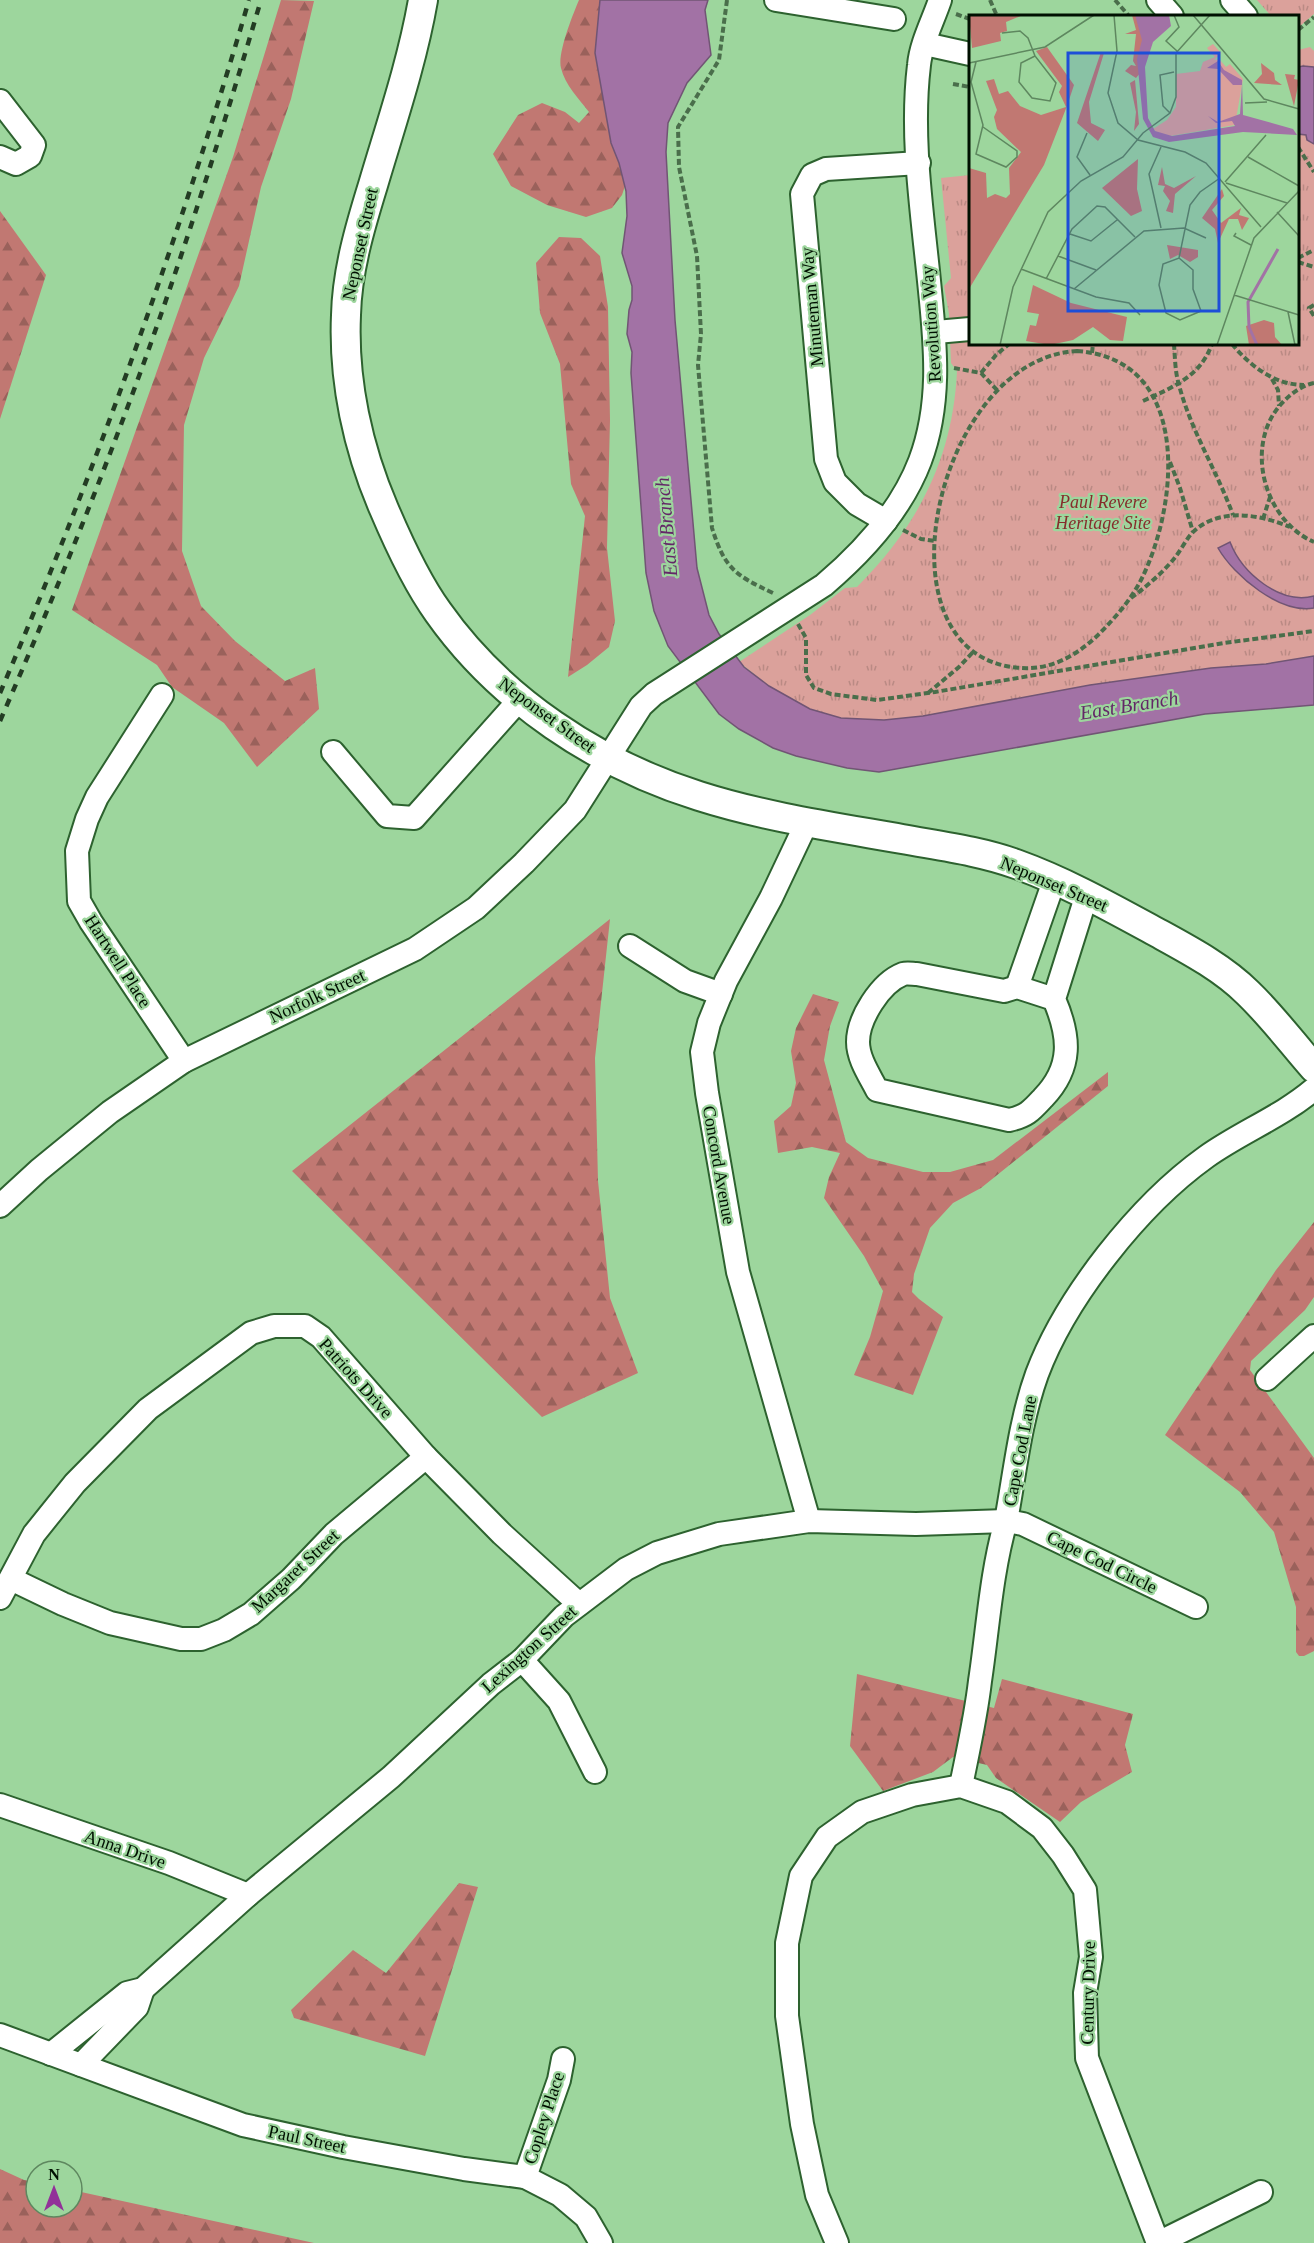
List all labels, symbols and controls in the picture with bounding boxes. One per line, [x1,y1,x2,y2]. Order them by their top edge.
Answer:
inset map [969,15,1299,345]
street label: Neponset Street [338,186,382,302]
street label: Minuteman Way [797,247,827,367]
street label: Revolution Way [917,265,945,383]
water label: East Branch [651,477,681,578]
park label: Paul Revere Heritage Site [1054,492,1151,533]
street label: Neponset Street [495,673,599,757]
water label: East Branch [1077,686,1180,724]
street label: Neponset Street [997,852,1111,916]
street label: Hartwell Place [81,911,155,1011]
street label: Norfolk Street [266,965,368,1027]
street label: Concord Avenue [699,1104,739,1226]
street label: Patriots Drive [315,1334,397,1422]
street label: Cape Cod Lane [1000,1394,1040,1508]
street label: Margaret Street [247,1525,343,1617]
street label: Cape Cod Circle [1044,1527,1160,1597]
street label: Lexington Street [478,1601,580,1697]
street label: Anna Drive [82,1826,168,1872]
street label: Century Drive [1077,1941,1099,2045]
street label: Copley Place [520,2070,568,2166]
street label: Paul Street [267,2121,347,2157]
north arrow [24,2159,84,2219]
text: N [48,2166,60,2183]

